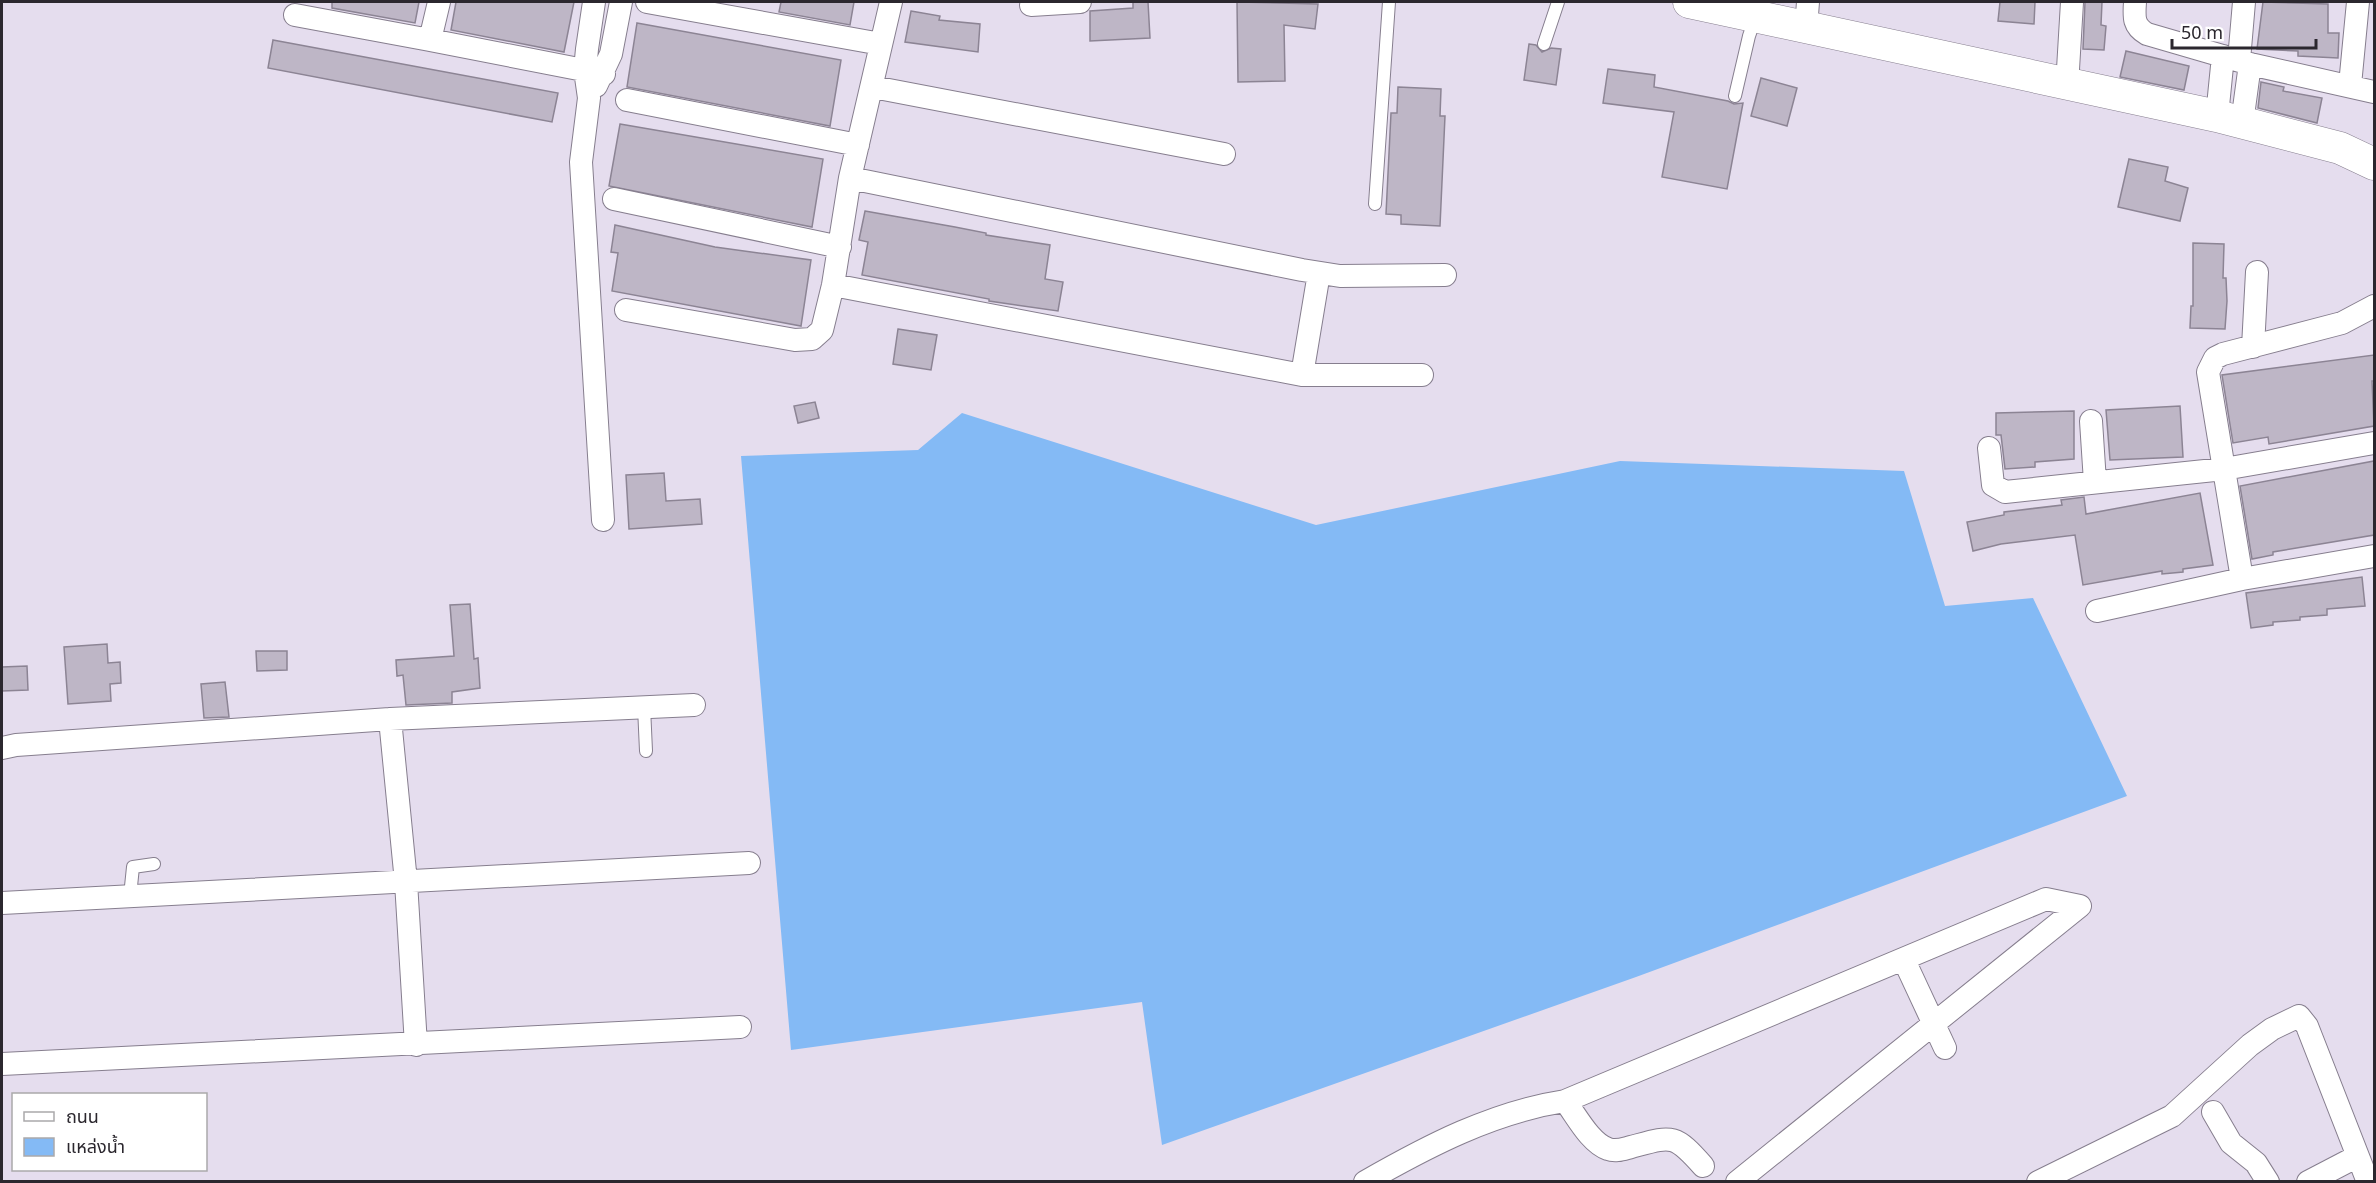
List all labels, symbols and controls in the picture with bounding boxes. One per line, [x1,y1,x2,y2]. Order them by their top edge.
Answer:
scale bar [2172,12,2316,50]
text: 50 m [2181,20,2223,44]
legend [12,1093,207,1171]
text: ถนน [66,1104,99,1128]
text: แหล่งน้ำ [66,1134,125,1158]

